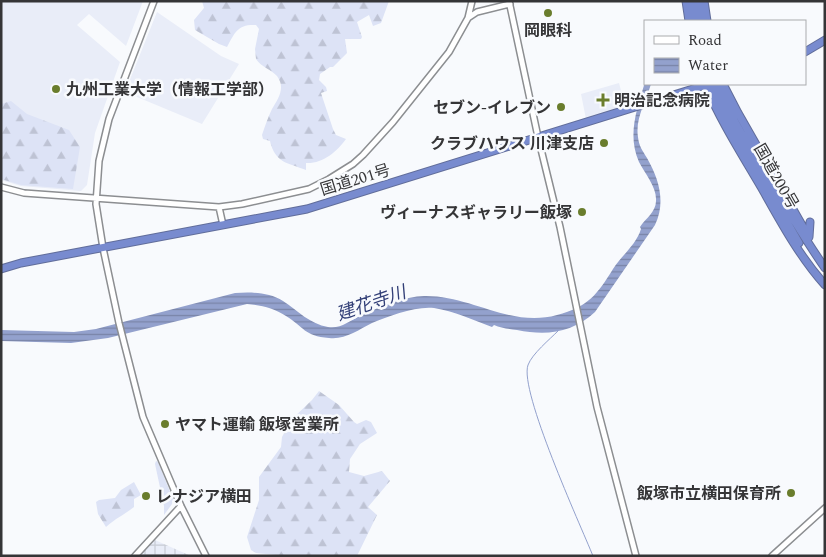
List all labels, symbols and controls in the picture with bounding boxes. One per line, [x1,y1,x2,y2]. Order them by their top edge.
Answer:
marker: 岡眼科 [542,7,554,19]
place label: 岡眼科 [524,19,572,43]
legend [644,20,806,85]
text: Road [688,29,722,52]
text: Water [688,54,728,77]
place label: 九州工業大学（情報工学部） [66,78,274,102]
marker: 九州工業大学（情報工学部） [50,83,62,95]
place label: 明治記念病院 [614,89,710,113]
marker: 明治記念病院 [596,93,610,107]
place label: セブン-イレブン [433,96,551,120]
marker: セブン-イレブン [555,101,567,113]
place label: クラブハウス 川津支店 [430,132,594,156]
marker: クラブハウス 川津支店 [598,137,610,149]
street label: 国道200号 [748,139,805,214]
street label: 国道201号 [317,158,393,202]
place label: ヴィーナスギャラリー飯塚 [380,201,572,225]
marker: ヴィーナスギャラリー飯塚 [576,206,588,218]
water label: 建花寺川 [333,278,411,328]
place label: ヤマト運輸 飯塚営業所 [175,413,339,437]
marker: ヤマト運輸 飯塚営業所 [159,418,171,430]
place label: 飯塚市立横田保育所 [636,482,781,506]
place label: レナジア横田 [156,485,252,509]
marker: 飯塚市立横田保育所 [785,487,797,499]
marker: レナジア横田 [140,490,152,502]

